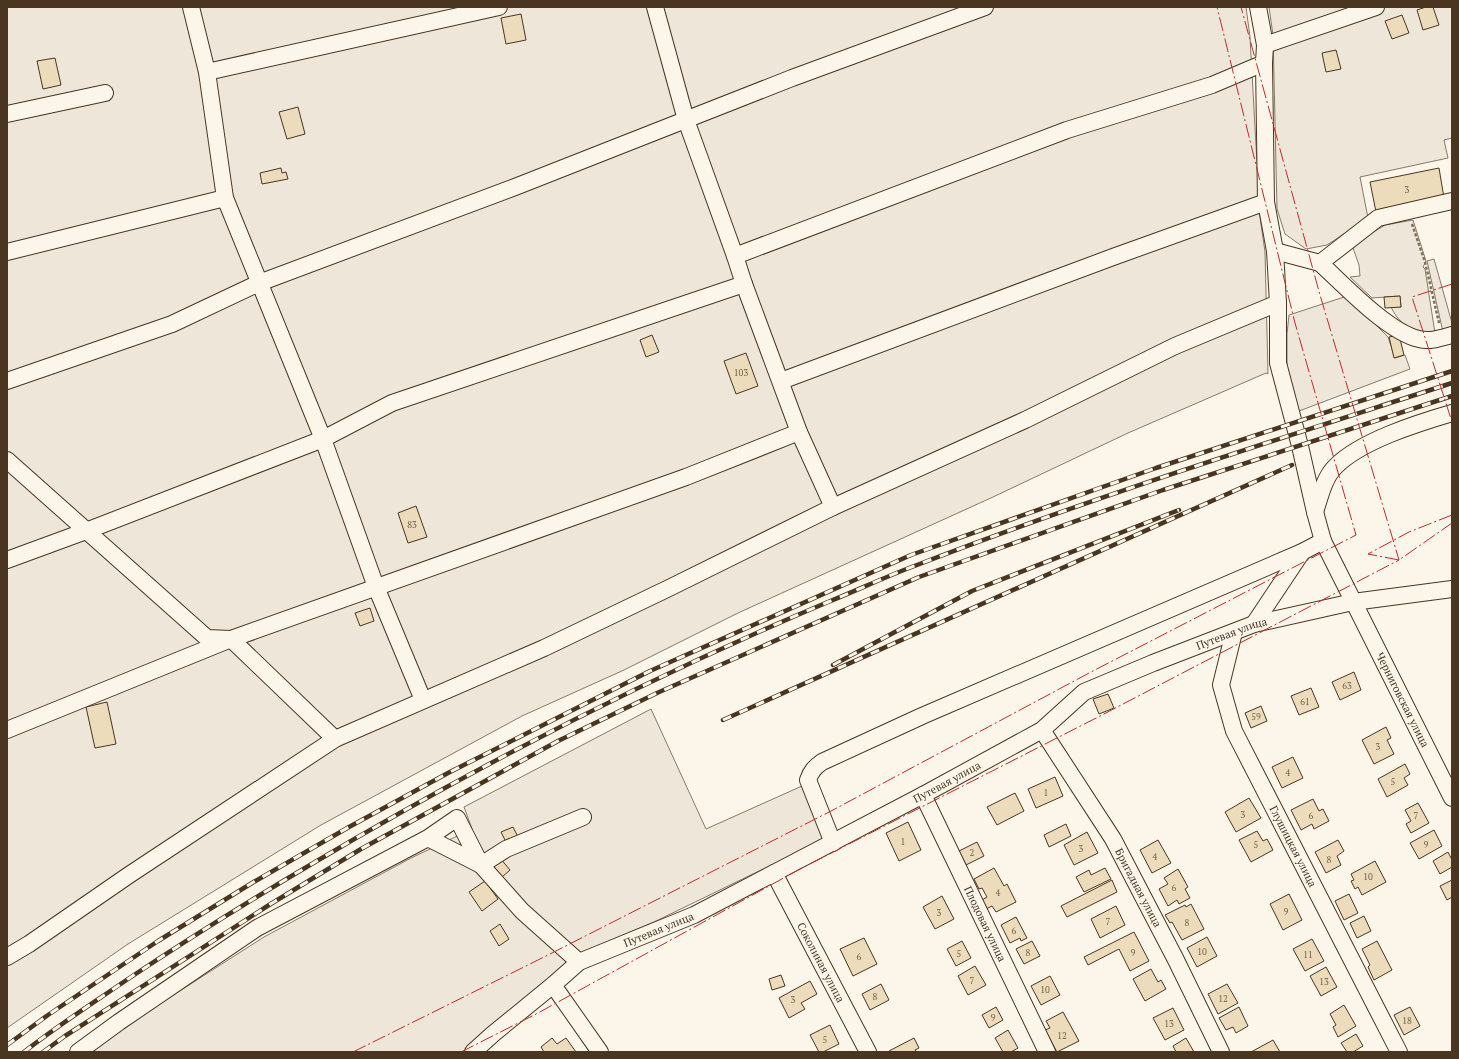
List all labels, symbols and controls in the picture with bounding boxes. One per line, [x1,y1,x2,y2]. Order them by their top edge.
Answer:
house number: 3 [1405,184,1410,196]
house number: 103 [734,367,748,379]
house number: 83 [407,519,417,531]
street label: Путевая улица [1194,614,1269,653]
street label: Черниговская улица [1373,650,1433,750]
house number: 63 [1342,680,1352,692]
house number: 61 [1300,696,1310,708]
house number: 59 [1251,711,1261,723]
house number: 3 [1376,741,1381,753]
street label: Путевая улица [911,758,983,806]
house number: 4 [1286,767,1291,779]
house number: 5 [1391,776,1396,788]
house number: 1 [1044,787,1048,799]
street label: Глушицкая улица [1267,803,1320,890]
house number: 3 [1241,809,1246,821]
house number: 6 [1309,810,1314,822]
house number: 7 [1414,810,1419,822]
house number: 1 [901,836,905,848]
house number: 5 [1254,839,1259,851]
house number: 9 [1424,839,1429,851]
house number: 3 [1079,843,1084,855]
street label: Бригадная улица [1112,846,1165,930]
house number: 2 [970,847,975,859]
house number: 4 [1153,851,1158,863]
house number: 8 [1327,854,1332,866]
house number: 10 [1363,871,1373,883]
house number: 6 [1172,882,1177,894]
street label: Плодовая улица [961,884,1010,964]
house number: 4 [996,887,1001,899]
house number: 9 [1284,906,1289,918]
house number: 3 [937,907,942,919]
street label: Путевая улица [621,909,696,950]
house number: 7 [1106,916,1111,928]
house number: 8 [1185,917,1190,929]
street label: Соколиная улица [794,920,848,1005]
house number: 6 [1012,925,1017,937]
house number: 10 [1197,946,1207,958]
house number: 8 [1026,947,1031,959]
house number: 9 [1131,947,1136,959]
house number: 5 [957,948,962,960]
house number: 11 [1303,949,1313,961]
house number: 6 [857,951,862,963]
house number: 7 [970,975,975,987]
house number: 13 [1319,976,1329,988]
house number: 10 [1040,984,1050,996]
house number: 8 [873,991,878,1003]
house number: 12 [1218,993,1228,1005]
house number: 3 [791,994,796,1006]
house number: 9 [991,1012,996,1024]
house number: 18 [1402,1015,1412,1027]
house number: 13 [1164,1018,1174,1030]
house number: 12 [1057,1030,1067,1042]
house number: 5 [823,1034,828,1046]

